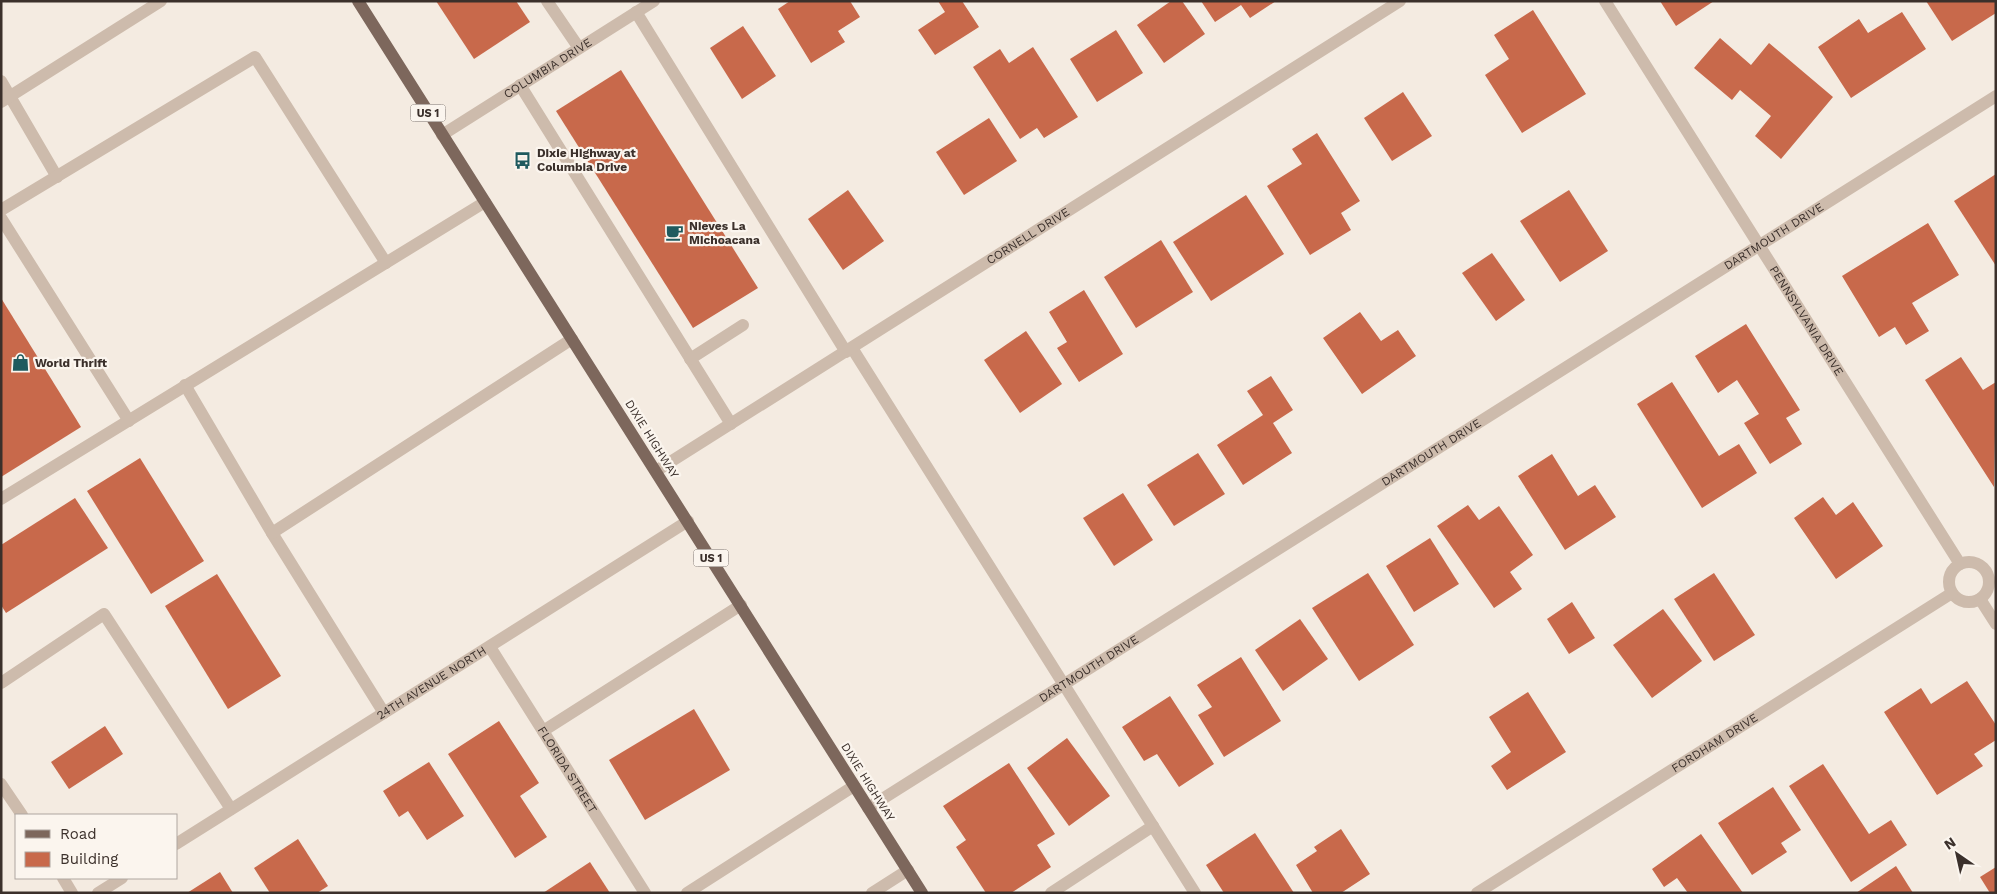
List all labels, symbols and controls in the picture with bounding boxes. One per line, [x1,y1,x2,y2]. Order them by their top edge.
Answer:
street label: COLUMBIA DRIVE [501,35,595,101]
road number: US 1 [410,105,446,122]
place label: Dixie Highway at Columbia Drive [537,146,636,174]
bus stop icon: Dixie Highway at Columbia Drive [513,150,533,170]
street label: DARTMOUTH DRIVE [1721,200,1826,273]
street label: CORNELL DRIVE [984,204,1072,267]
place label: Nieves La Michoacana [689,219,760,247]
cafe icon: Nieves La Michoacana [665,223,685,243]
street label: PENNSYLVANIA DRIVE [1767,263,1847,379]
shop icon: World Thrift [11,353,31,373]
place label: World Thrift [35,356,108,370]
street label: DIXIE HIGHWAY [622,397,682,481]
street label: DARTMOUTH DRIVE [1379,416,1484,489]
road number: US 1 [694,550,728,566]
street label: DARTMOUTH DRIVE [1036,632,1141,705]
street label: 24TH AVENUE NORTH [374,643,489,723]
street label: FORDHAM DRIVE [1669,710,1761,775]
street label: FLORIDA STREET [535,724,600,816]
street label: DIXIE HIGHWAY [838,740,898,824]
legend [15,814,178,879]
text: Road [60,825,97,843]
north arrow [1932,829,1982,879]
text: N [1941,834,1959,853]
text: Building [60,850,118,868]

